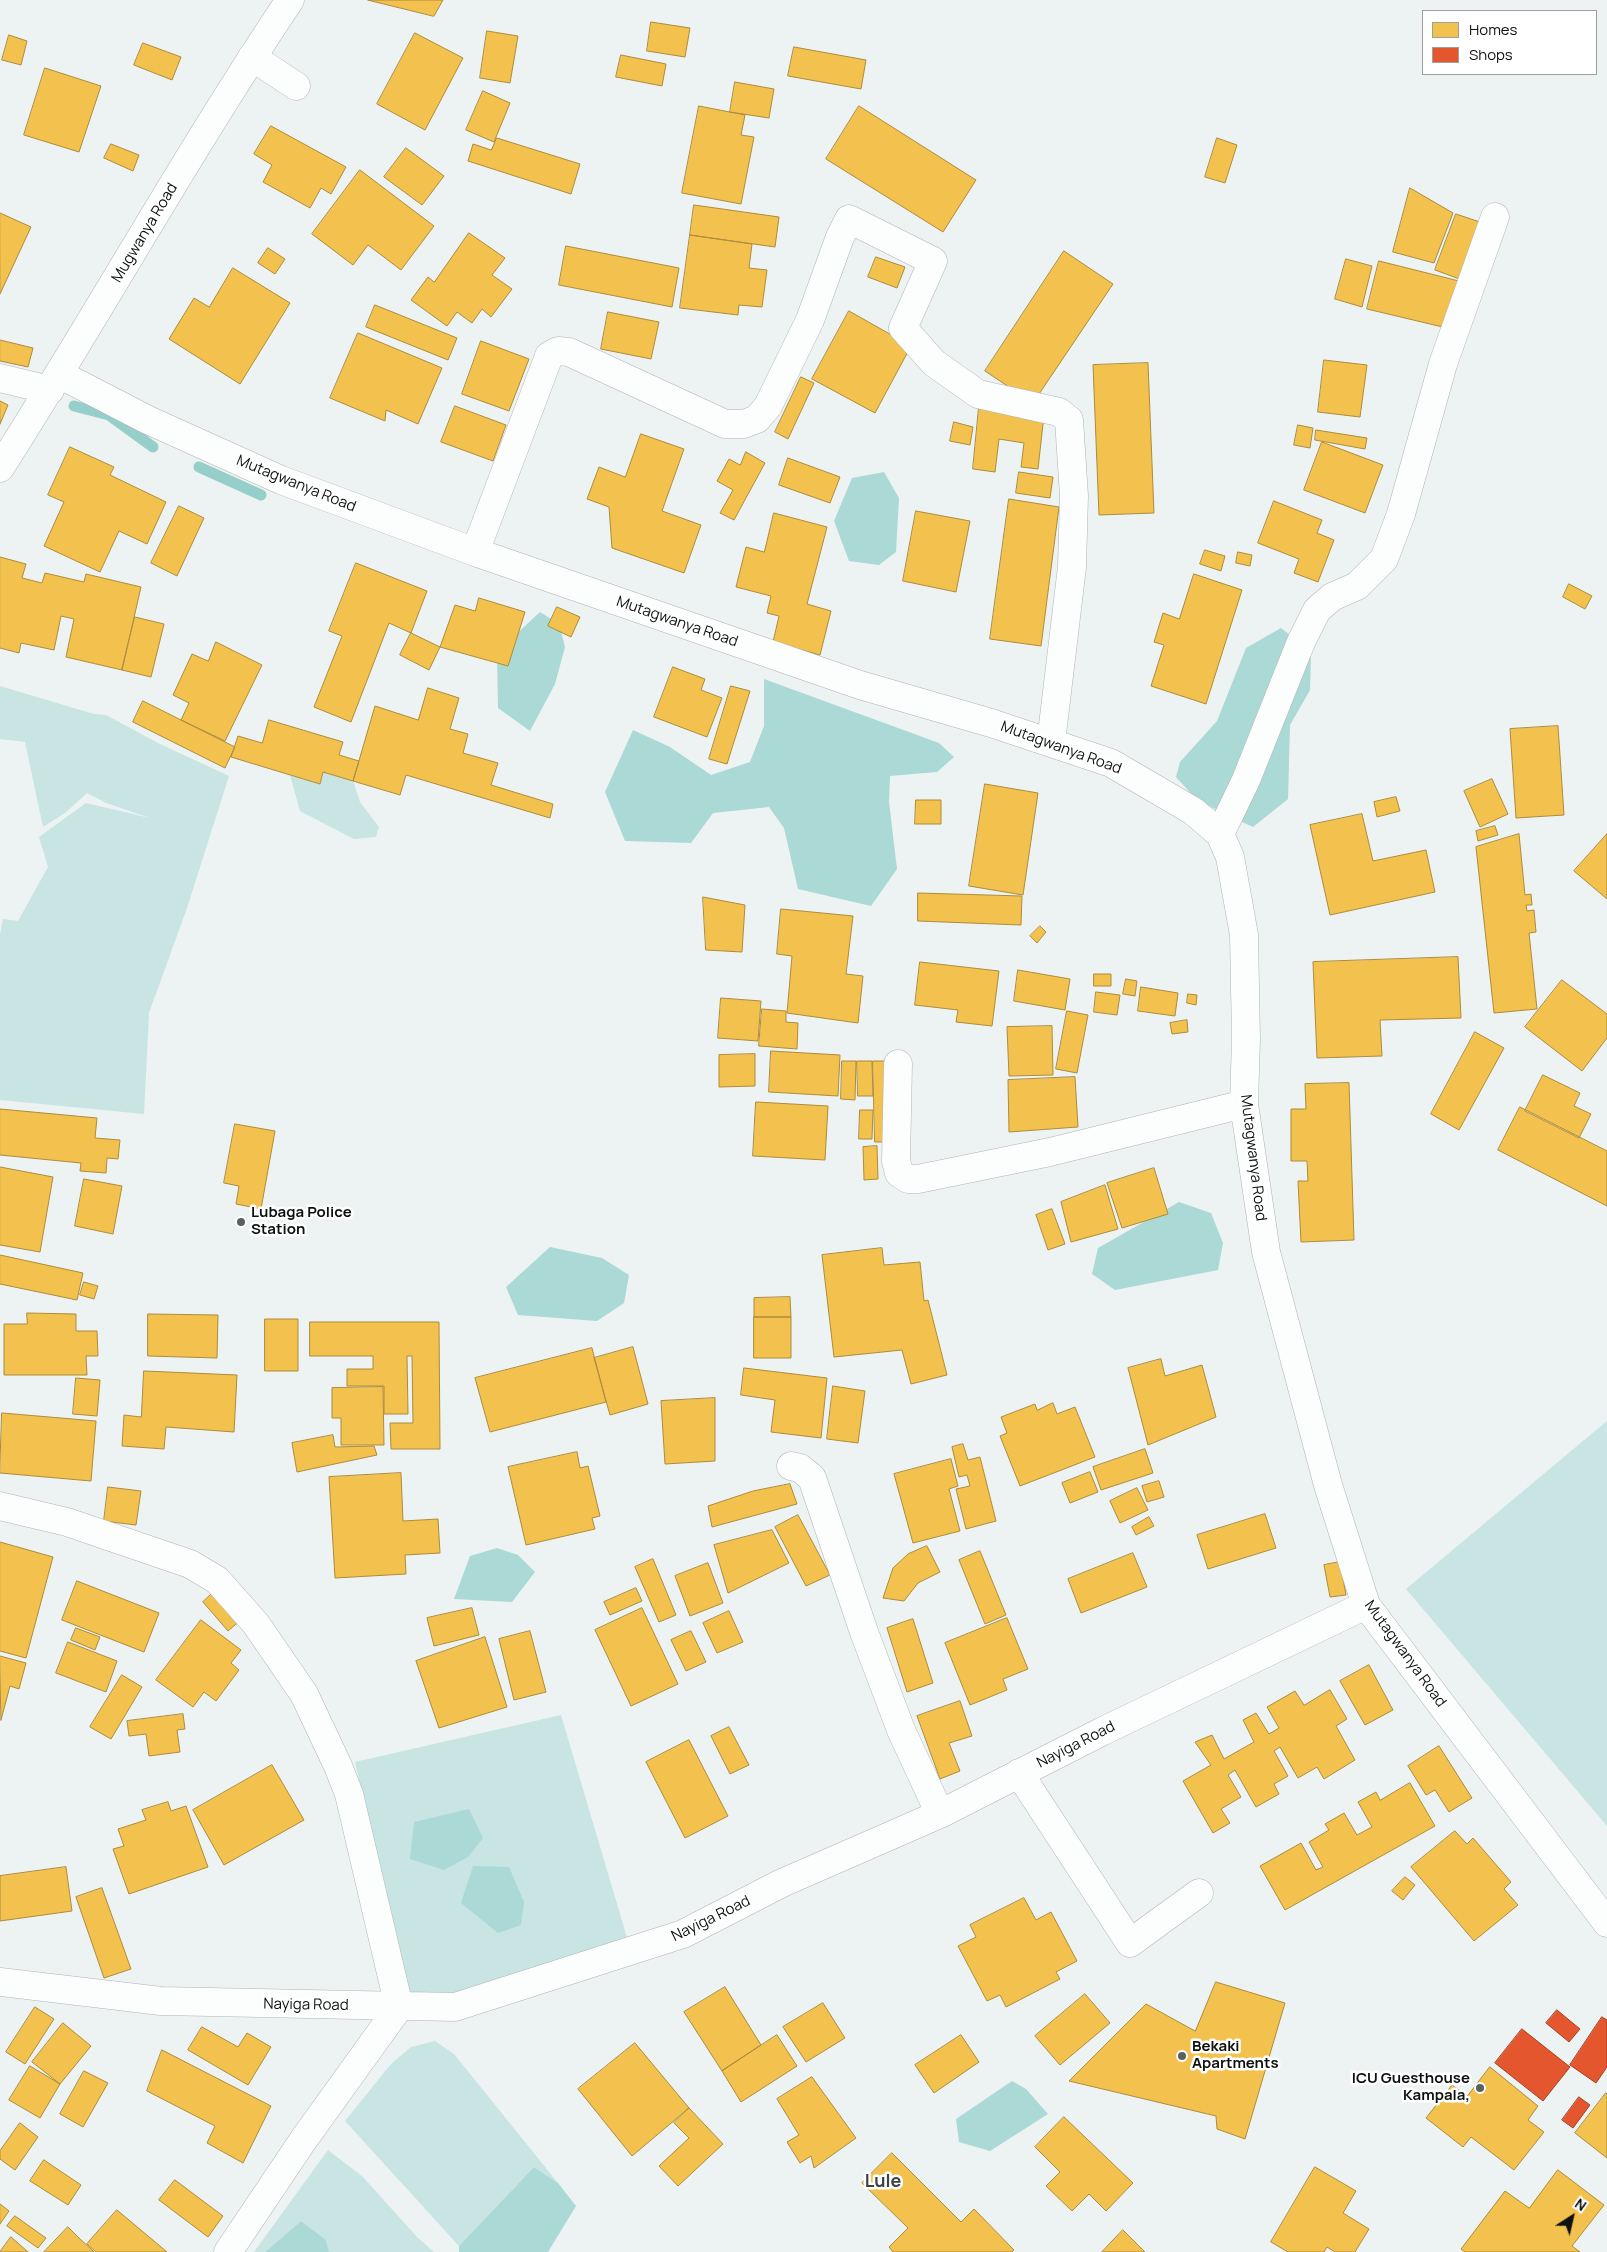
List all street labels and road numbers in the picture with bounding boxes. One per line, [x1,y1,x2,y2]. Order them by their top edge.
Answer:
street label: Mugwanya Road [108,180,182,286]
street label: Mutagwanya Road [234,452,358,516]
street label: Mutagwanya Road [614,593,740,651]
street label: Mutagwanya Road [998,718,1124,778]
street label: Mutagwanya Road [1236,1094,1270,1222]
street label: Mutagwanya Road [1360,1597,1450,1711]
street label: Nayiga Road [1034,1718,1118,1772]
street label: Nayiga Road [669,1892,753,1946]
street label: Nayiga Road [263,1995,349,2015]

